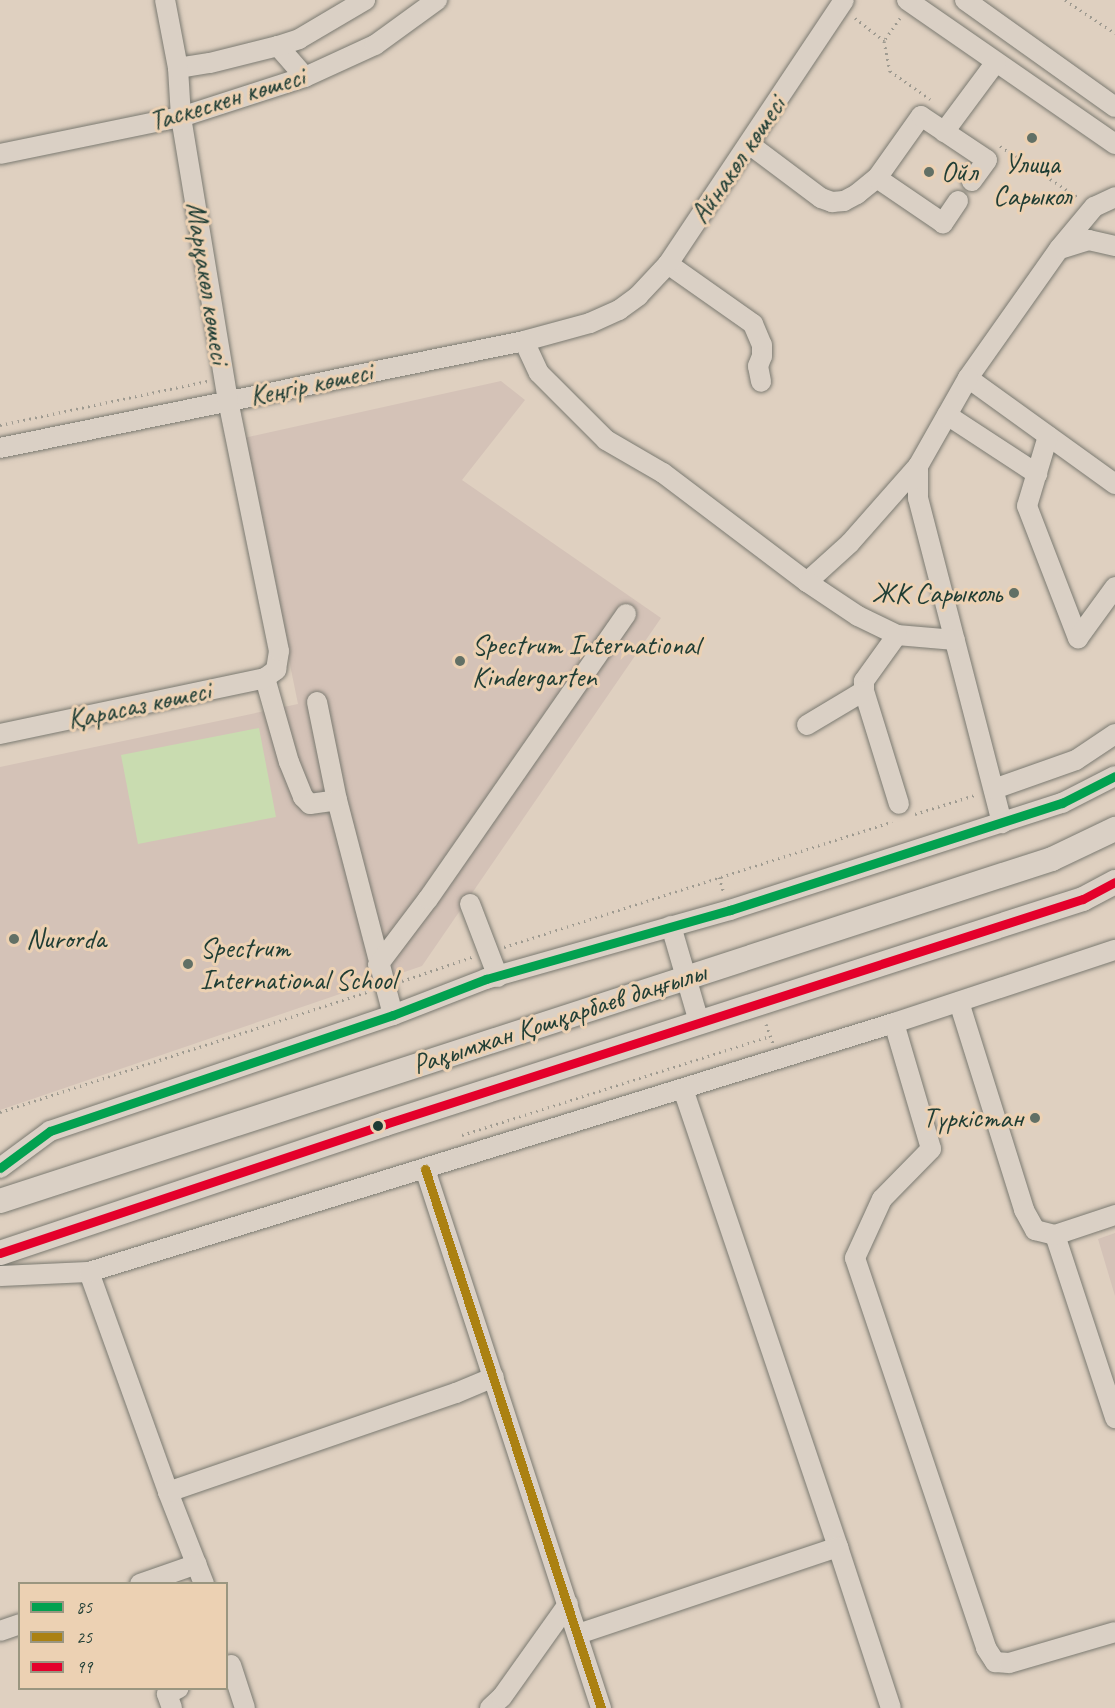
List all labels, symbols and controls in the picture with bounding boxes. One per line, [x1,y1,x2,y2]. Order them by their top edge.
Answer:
street label: Таскескен көшесі [145,59,309,139]
street label: Айнакөл көшесі [683,90,793,230]
marker: Улица Сарыкол [1025,131,1039,145]
place label: Улица Сарыкол [993,147,1071,213]
place label: Ойл [941,155,977,189]
marker: Ойл [922,165,936,179]
street label: Марқакөл көшесі [179,200,237,366]
street label: Кеңгір көшесі [247,355,375,413]
place label: ЖК Сарыколь [872,576,1002,610]
marker: ЖК Сарыколь [1007,586,1021,600]
place label: Spectrum International Kindergarten [472,628,697,694]
marker: Spectrum International Kindergarten [453,654,467,668]
street label: Қарасаз көшесі [65,673,213,737]
place label: Nurorda [26,922,106,956]
place label: Spectrum International School [200,931,396,997]
marker: Nurorda [7,932,21,946]
street label: Рақымжан Қошқарбаев даңғылы [408,955,710,1081]
marker: Spectrum International School [181,957,195,971]
place label: Түркістан [923,1101,1023,1135]
marker: Түркістан [1028,1111,1042,1125]
unlabelled marker [372,1120,384,1132]
legend [18,1582,228,1690]
text: 85 [76,1596,92,1618]
text: 25 [76,1626,92,1648]
text: 99 [76,1656,92,1678]

